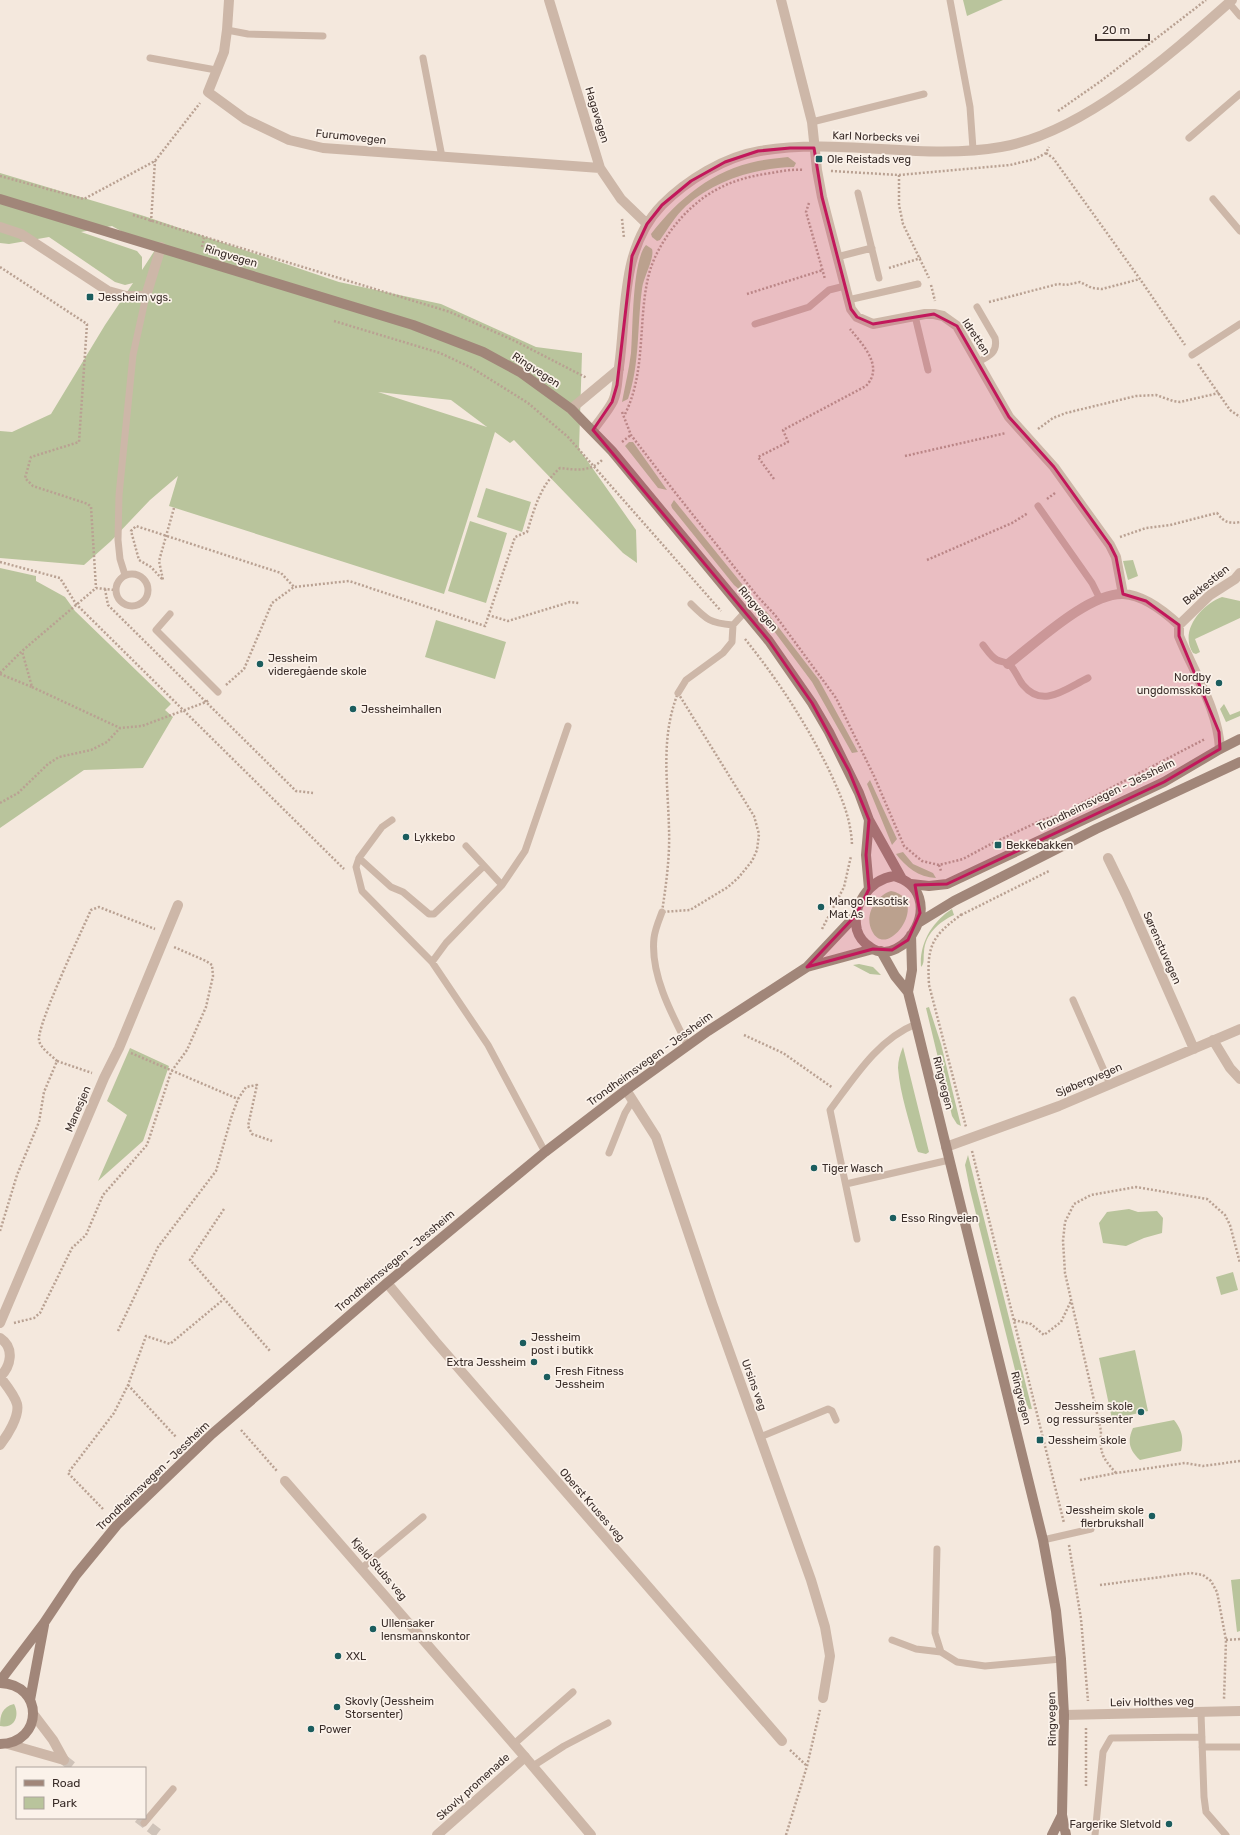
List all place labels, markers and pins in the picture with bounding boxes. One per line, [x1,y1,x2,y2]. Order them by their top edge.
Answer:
place label: Ole Reistads veg [827,153,911,166]
marker: Ole Reistads veg [814,154,824,164]
place label: Jessheim vgs. [98,291,171,304]
marker: Jessheim vgs. [85,292,95,302]
place label: Jessheim videregående skole [268,652,367,678]
marker: Jessheim videregående skole [255,659,265,669]
place label: Nordby ungdomsskole [1137,671,1211,697]
marker: Nordby ungdomsskole [1214,678,1224,688]
place label: Jessheimhallen [361,703,442,716]
marker: Jessheimhallen [348,704,358,714]
place label: Lykkebo [414,831,455,844]
marker: Lykkebo [401,832,411,842]
place label: Bekkebakken [1006,839,1073,852]
marker: Bekkebakken [993,840,1003,850]
place label: Mango Eksotisk Mat As [829,895,909,921]
marker: Mango Eksotisk Mat As [816,902,826,912]
place label: Tiger Wasch [822,1162,883,1175]
marker: Tiger Wasch [809,1163,819,1173]
place label: Esso Ringveien [901,1212,979,1225]
marker: Esso Ringveien [888,1213,898,1223]
place label: Jessheim post i butikk [531,1331,594,1357]
marker: Jessheim post i butikk [518,1338,528,1348]
place label: Extra Jessheim [447,1356,526,1369]
marker: Extra Jessheim [529,1357,539,1367]
place label: Fresh Fitness Jessheim [555,1365,624,1391]
marker: Fresh Fitness Jessheim [542,1372,552,1382]
place label: Jessheim skole og ressurssenter [1047,1400,1134,1426]
marker: Jessheim skole og ressurssenter [1136,1407,1146,1417]
place label: Jessheim skole [1048,1434,1127,1447]
marker: Jessheim skole [1035,1435,1045,1445]
place label: Jessheim skole flerbrukshall [1065,1504,1144,1530]
marker: Jessheim skole flerbrukshall [1147,1511,1157,1521]
place label: Ullensaker lensmannskontor [381,1617,471,1643]
marker: Ullensaker lensmannskontor [368,1624,378,1634]
place label: XXL [346,1650,366,1663]
marker: XXL [333,1651,343,1661]
place label: Skovly (Jessheim Storsenter) [345,1695,434,1721]
marker: Skovly (Jessheim Storsenter) [332,1702,342,1712]
place label: Power [319,1723,352,1736]
marker: Power [306,1724,316,1734]
place label: Fargerike Sletvold [1070,1818,1161,1831]
marker: Fargerike Sletvold [1164,1819,1174,1829]

